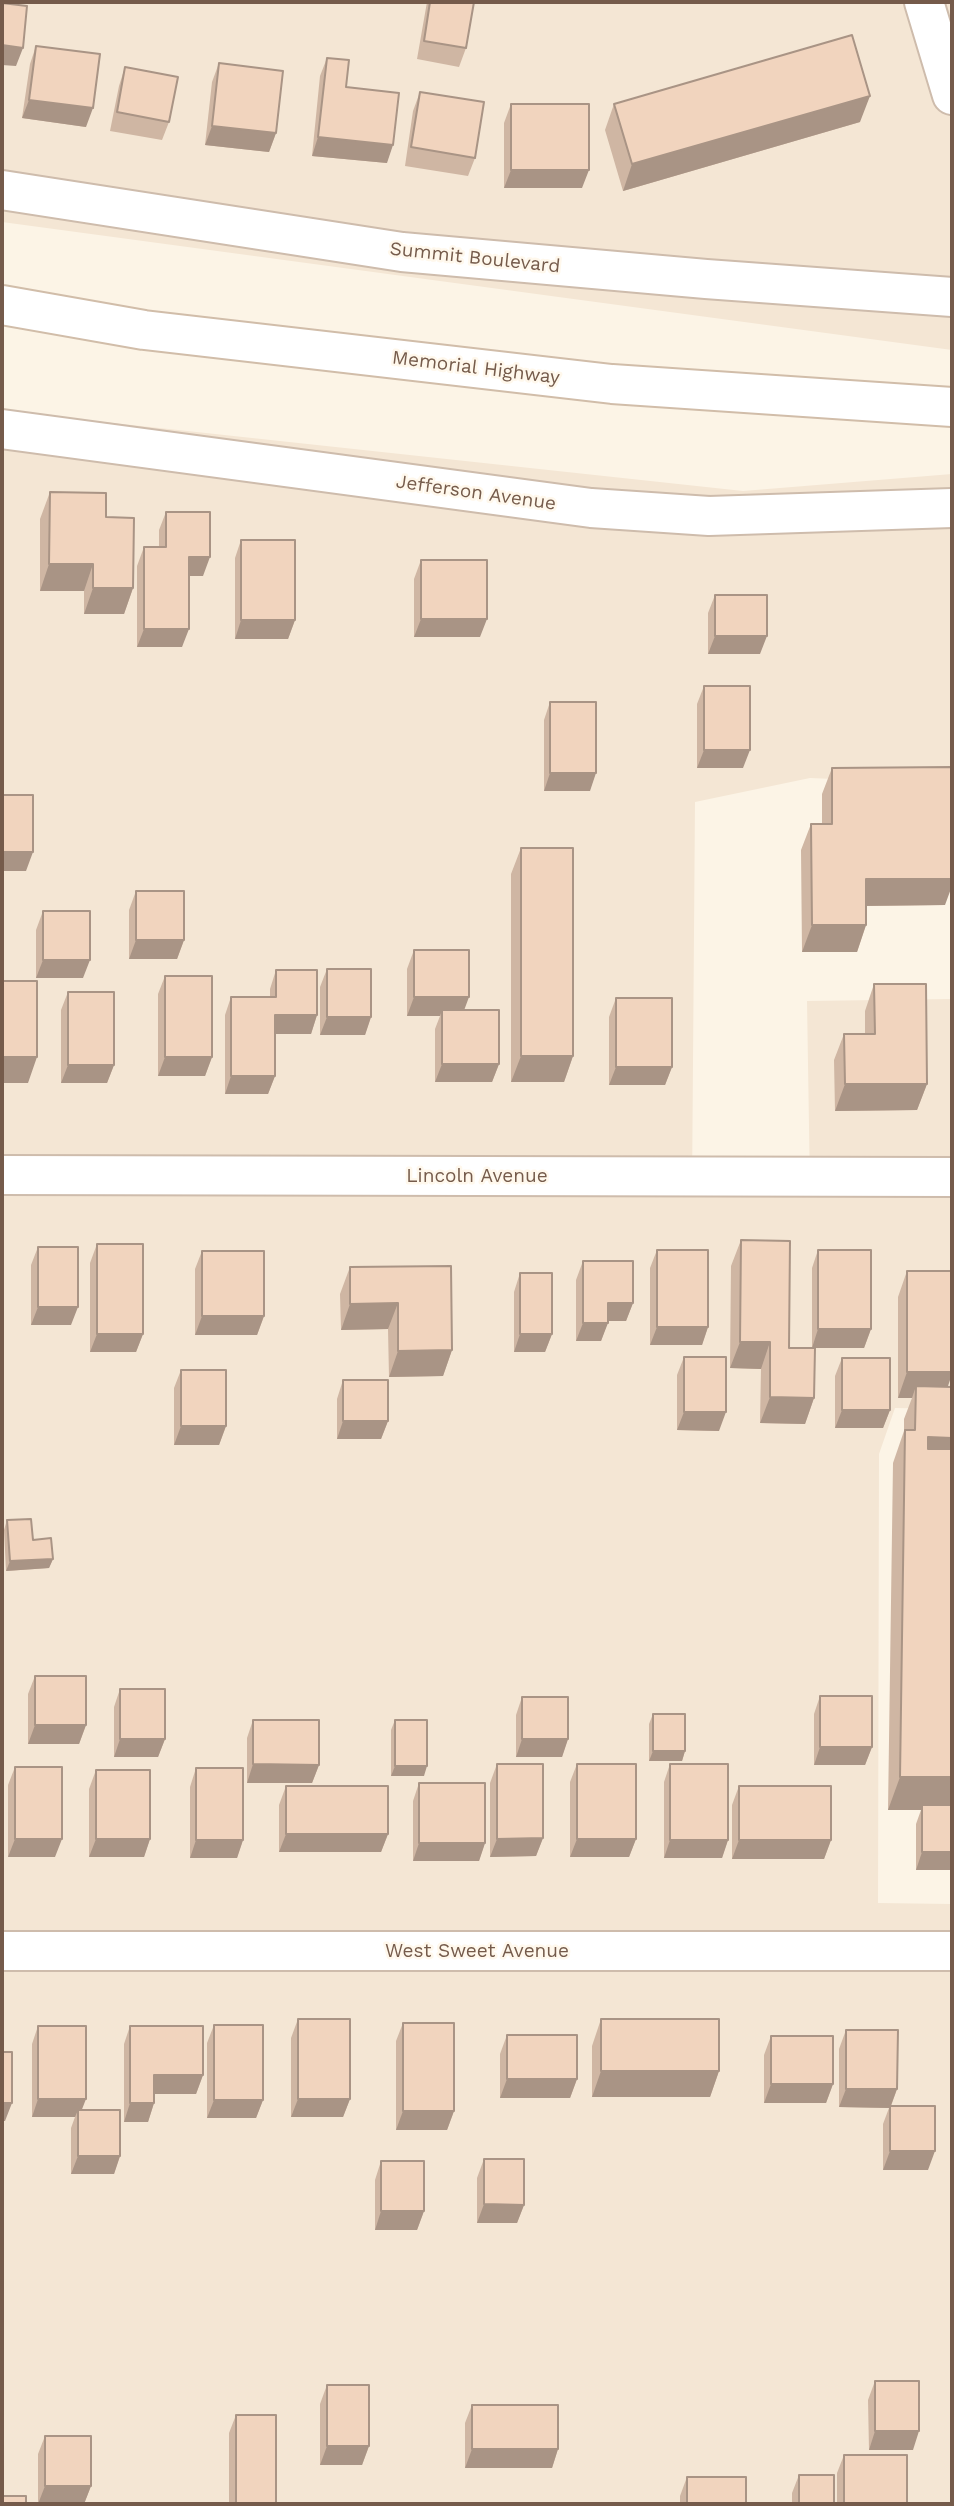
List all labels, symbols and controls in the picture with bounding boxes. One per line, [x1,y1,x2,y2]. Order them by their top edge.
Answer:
street label: Summit Boulevard [389,238,561,278]
street label: Memorial Highway [391,346,561,390]
street label: Jefferson Avenue [395,470,557,516]
street label: Lincoln Avenue [406,1165,548,1187]
street label: West Sweet Avenue [385,1940,569,1962]

